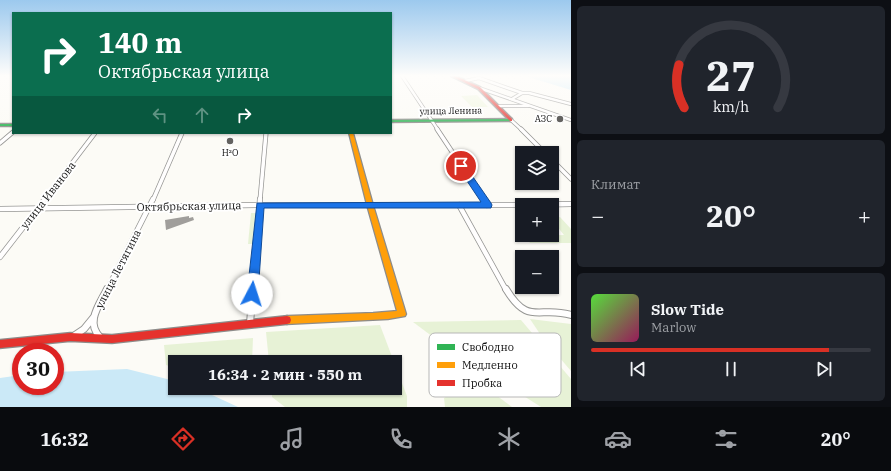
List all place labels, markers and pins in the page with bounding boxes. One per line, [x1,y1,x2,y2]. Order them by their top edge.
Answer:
place label: АЗС [535,113,552,124]
marker: АЗС [555,114,565,124]
marker: H²O [225,136,235,146]
place label: H²O [222,147,238,158]
pin [444,149,478,183]

